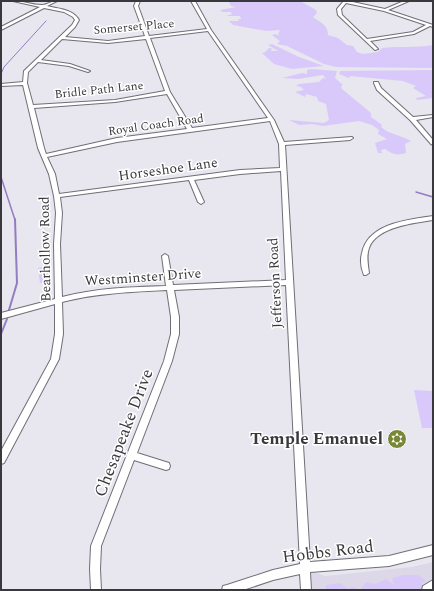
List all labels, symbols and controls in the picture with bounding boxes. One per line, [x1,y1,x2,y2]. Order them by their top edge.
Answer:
street label: Somerset Place [93,14,175,40]
street label: Bridle Path Lane [54,76,145,104]
street label: Royal Coach Road [107,109,205,141]
street label: Horseshoe Lane [117,152,219,186]
street label: Bearhollow Road [34,196,56,302]
street label: Jefferson Road [262,237,288,329]
street label: Westminster Drive [84,262,202,292]
street label: Chesapeake Drive [88,365,160,501]
place label: Temple Emanuel [250,426,383,452]
synagogue icon: Temple Emanuel [386,428,408,450]
street label: Hobbs Road [281,534,375,570]

